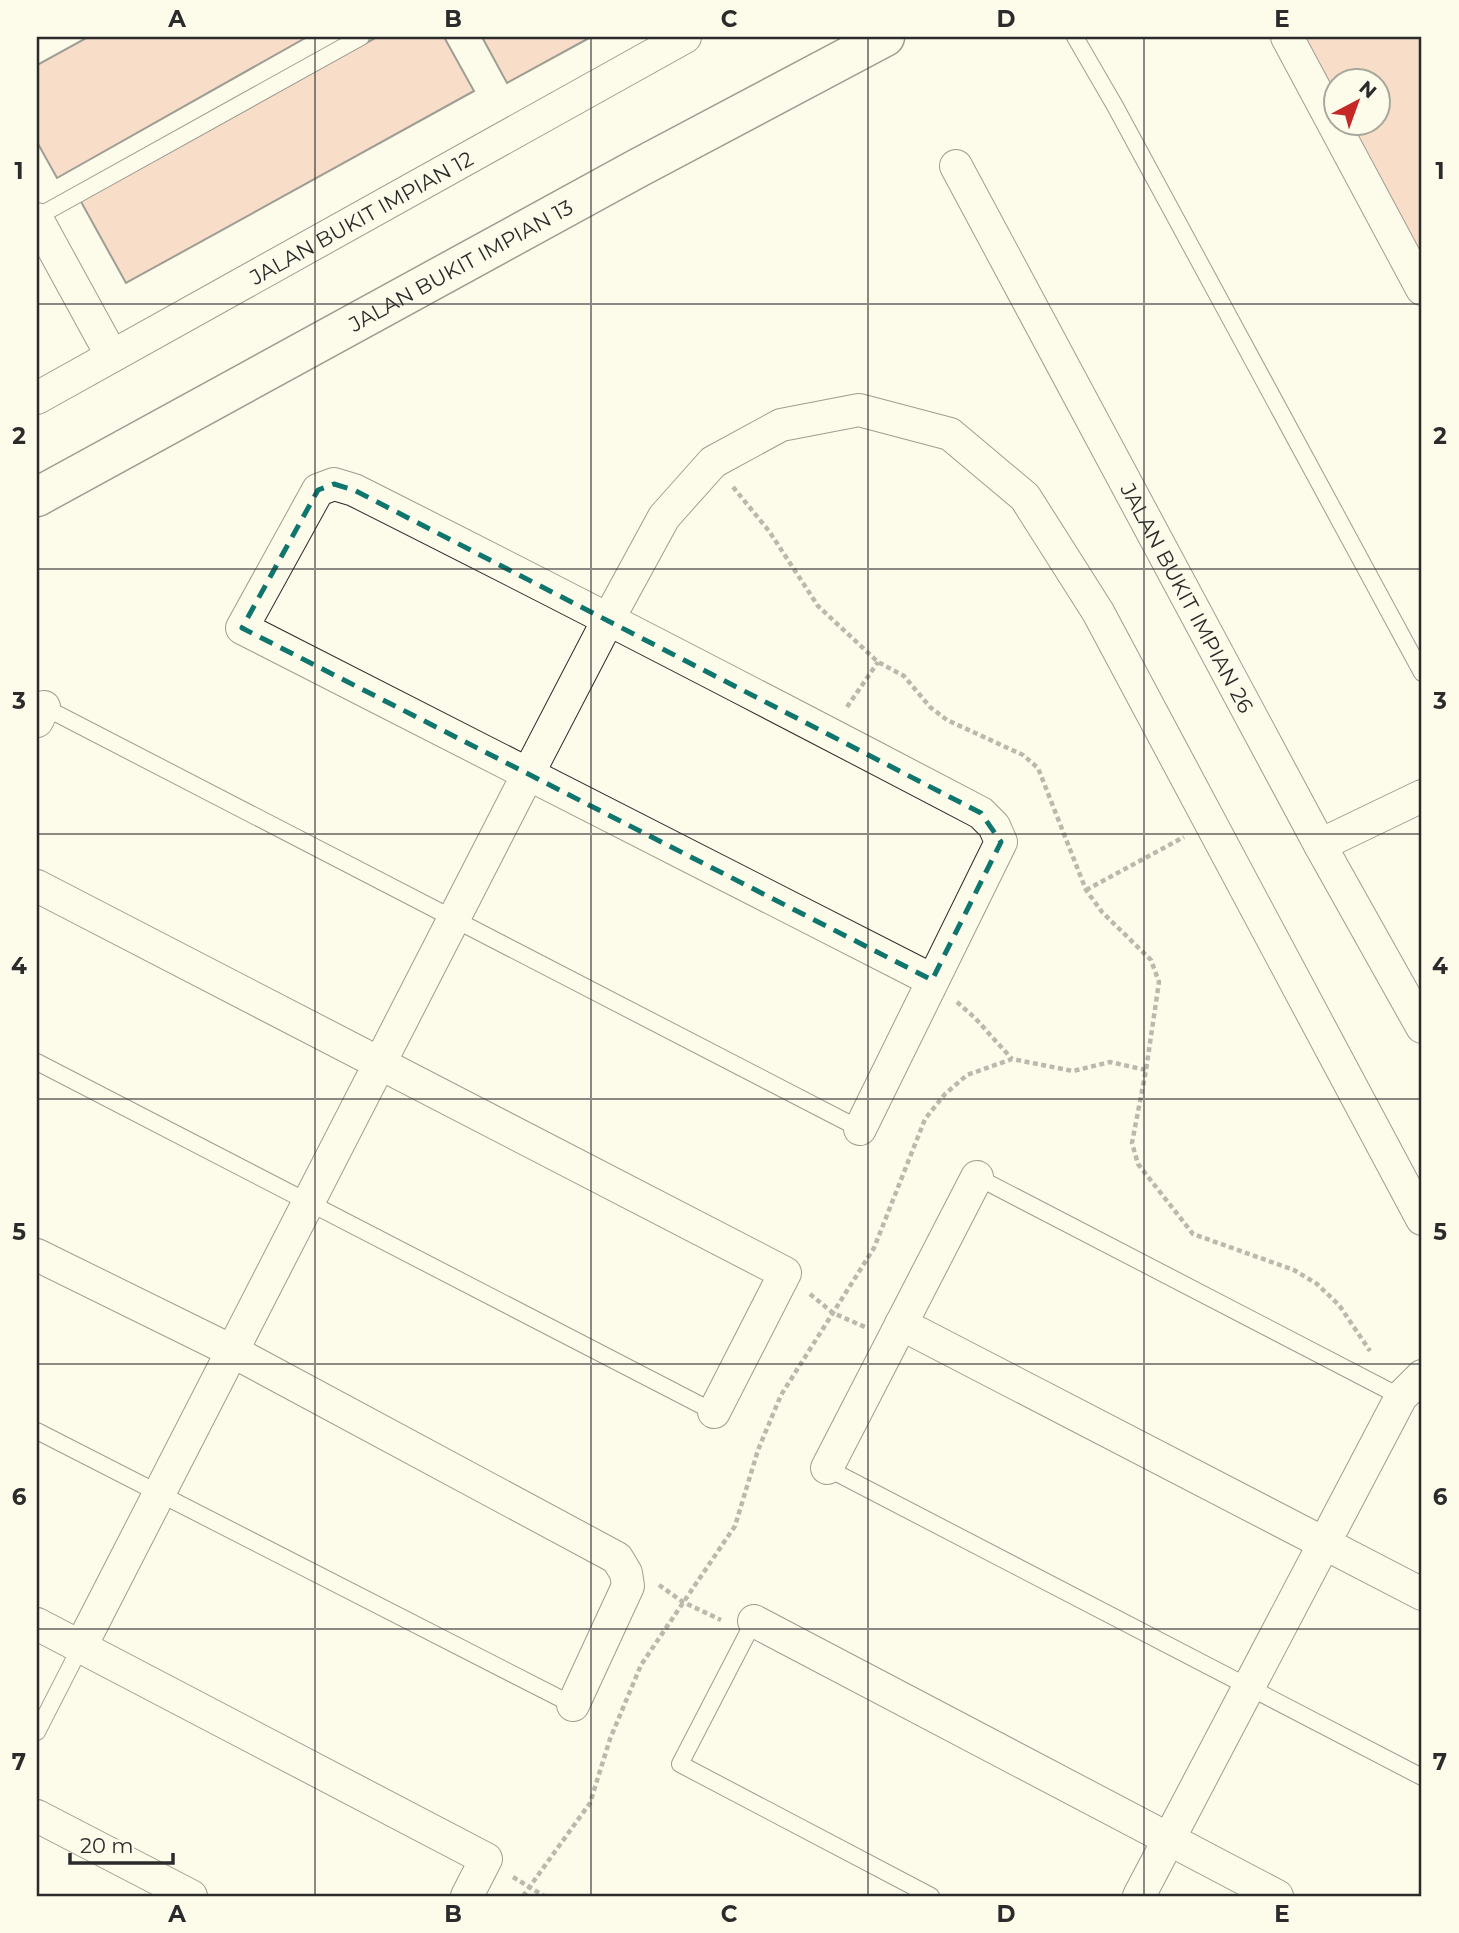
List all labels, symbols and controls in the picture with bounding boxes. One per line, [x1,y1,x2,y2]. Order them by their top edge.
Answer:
text: A [167,5,186,33]
text: B [444,5,462,33]
text: C [721,5,738,33]
text: D [997,5,1016,33]
text: E [1274,5,1290,33]
north arrow [1322,66,1392,136]
text: N [1354,76,1381,103]
street label: JALAN BUKIT IMPIAN 12 [244,145,477,290]
text: 1 [14,157,24,185]
text: 1 [1435,157,1445,185]
street label: JALAN BUKIT IMPIAN 13 [344,194,577,337]
text: 2 [12,422,26,450]
text: 2 [1433,422,1447,450]
street label: JALAN BUKIT IMPIAN 26 [1115,478,1259,717]
text: 3 [11,687,26,715]
text: 3 [1432,687,1447,715]
text: 4 [11,952,27,980]
text: 4 [1432,952,1448,980]
text: 5 [12,1218,26,1246]
text: 5 [1433,1218,1447,1246]
text: 6 [12,1483,27,1511]
text: 6 [1433,1483,1448,1511]
text: 7 [12,1748,26,1776]
text: 7 [1433,1748,1447,1776]
scale bar [70,1821,173,1865]
text: 20 m [80,1833,134,1858]
text: A [167,1900,186,1928]
text: B [444,1900,462,1928]
text: C [721,1900,738,1928]
text: D [997,1900,1016,1928]
text: E [1274,1900,1290,1928]

